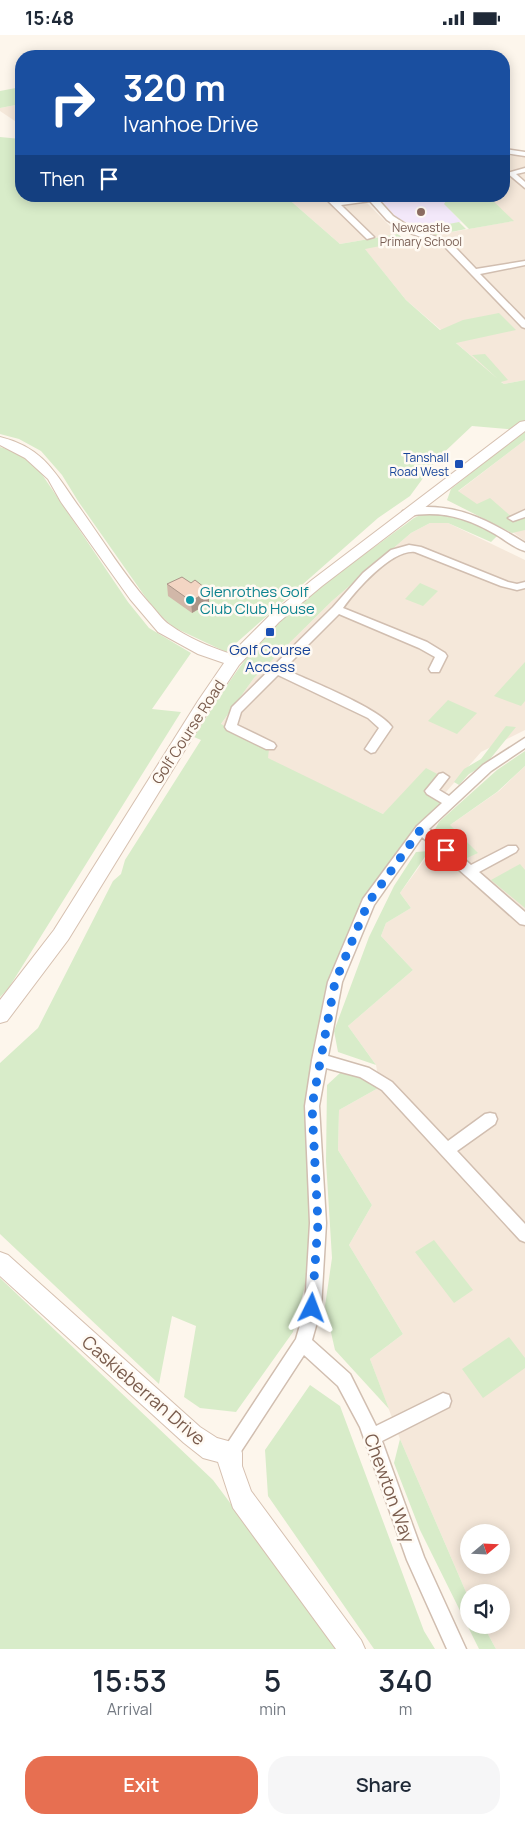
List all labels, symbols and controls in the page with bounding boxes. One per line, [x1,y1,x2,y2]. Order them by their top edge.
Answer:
text: 15:48 [25,5,74,31]
text: 320 m [123,64,226,112]
icon: right [40,70,105,135]
text: Ivanhoe Drive [123,109,259,139]
icon: arrive [95,165,123,193]
text: Then [40,166,85,192]
marker: Newcastle Primary School [415,206,427,218]
place label: Newcastle Primary School [380,219,462,250]
place label: Tanshall Road West [390,449,449,480]
marker: Tanshall Road West [453,458,465,470]
place label: Glenrothes Golf Club Club House [200,581,315,619]
marker: Glenrothes Golf Club Club House [184,594,196,606]
marker: Golf Course Access [264,626,276,638]
place label: Golf Course Access [229,639,311,677]
street label: Golf Course Road [146,676,230,788]
pin [425,829,467,871]
icon: arrive [432,836,460,864]
position arrow [285,1281,337,1333]
street label: Caskieberran Drive [77,1330,211,1450]
street label: Chewton Way [359,1430,421,1546]
north arrow [460,1524,510,1574]
map controls [460,1524,510,1634]
button: sound [460,1584,510,1634]
text: 15:53 [92,1660,167,1701]
text: 5 [264,1660,281,1701]
text: 340 [378,1660,433,1701]
text: Arrival [107,1698,152,1720]
text: min [259,1698,286,1720]
text: m [399,1698,412,1720]
button: Exit [25,1756,258,1814]
button: Share [268,1756,500,1814]

